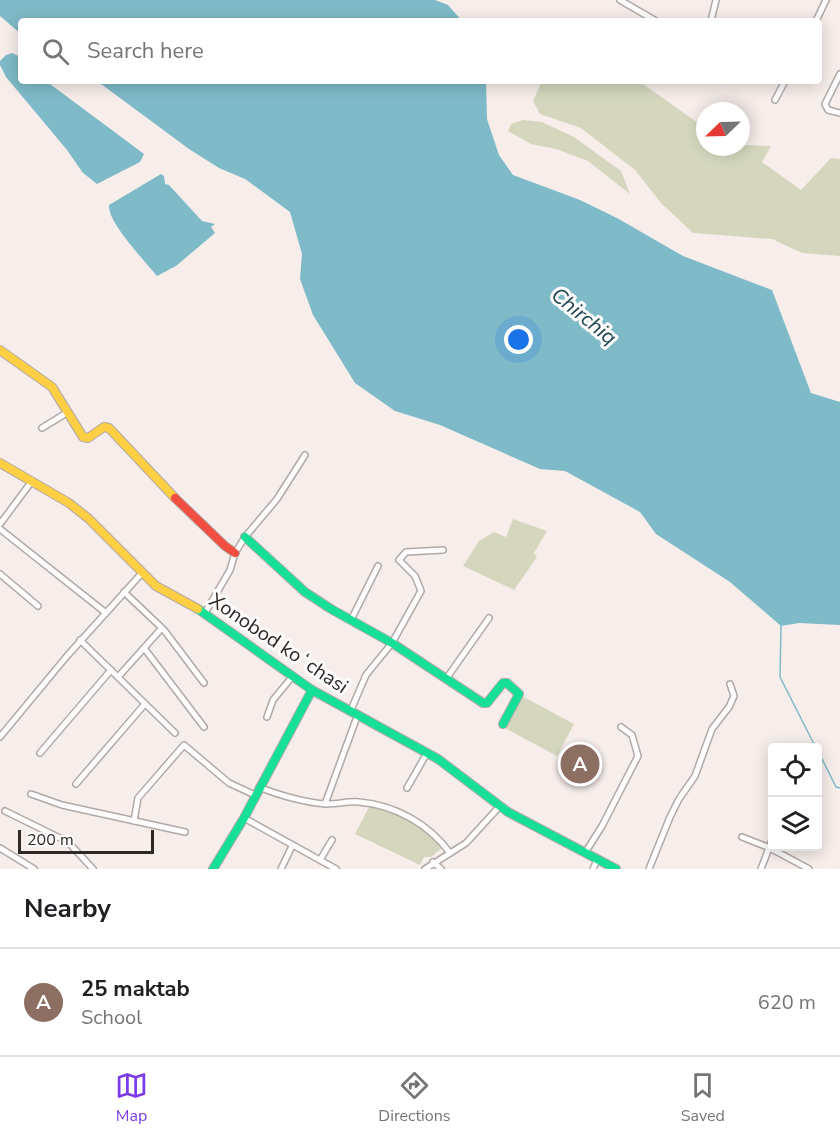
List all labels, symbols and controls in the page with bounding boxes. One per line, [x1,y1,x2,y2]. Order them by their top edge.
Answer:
search box [18,18,822,84]
icon: search [39,35,72,68]
text: Search here [87,36,204,66]
north arrow [696,102,750,156]
water label: Chirchiq [545,281,623,351]
your location [504,325,533,354]
street label: Xonobod koʻchasi [204,587,354,700]
pin: A [560,742,600,786]
map controls [768,743,822,851]
button: locate [768,743,822,797]
button: layers [768,797,822,851]
scale bar [18,827,154,854]
text: 200 m [27,829,74,851]
text: Nearby [24,891,111,926]
text: 25 maktab [81,974,190,1004]
text: A [36,989,51,1016]
text: 620 m [758,989,816,1016]
text: School [81,1004,142,1031]
tab: Map [115,1069,148,1127]
tab: Directions [378,1069,450,1127]
tab: Saved [681,1069,725,1127]

